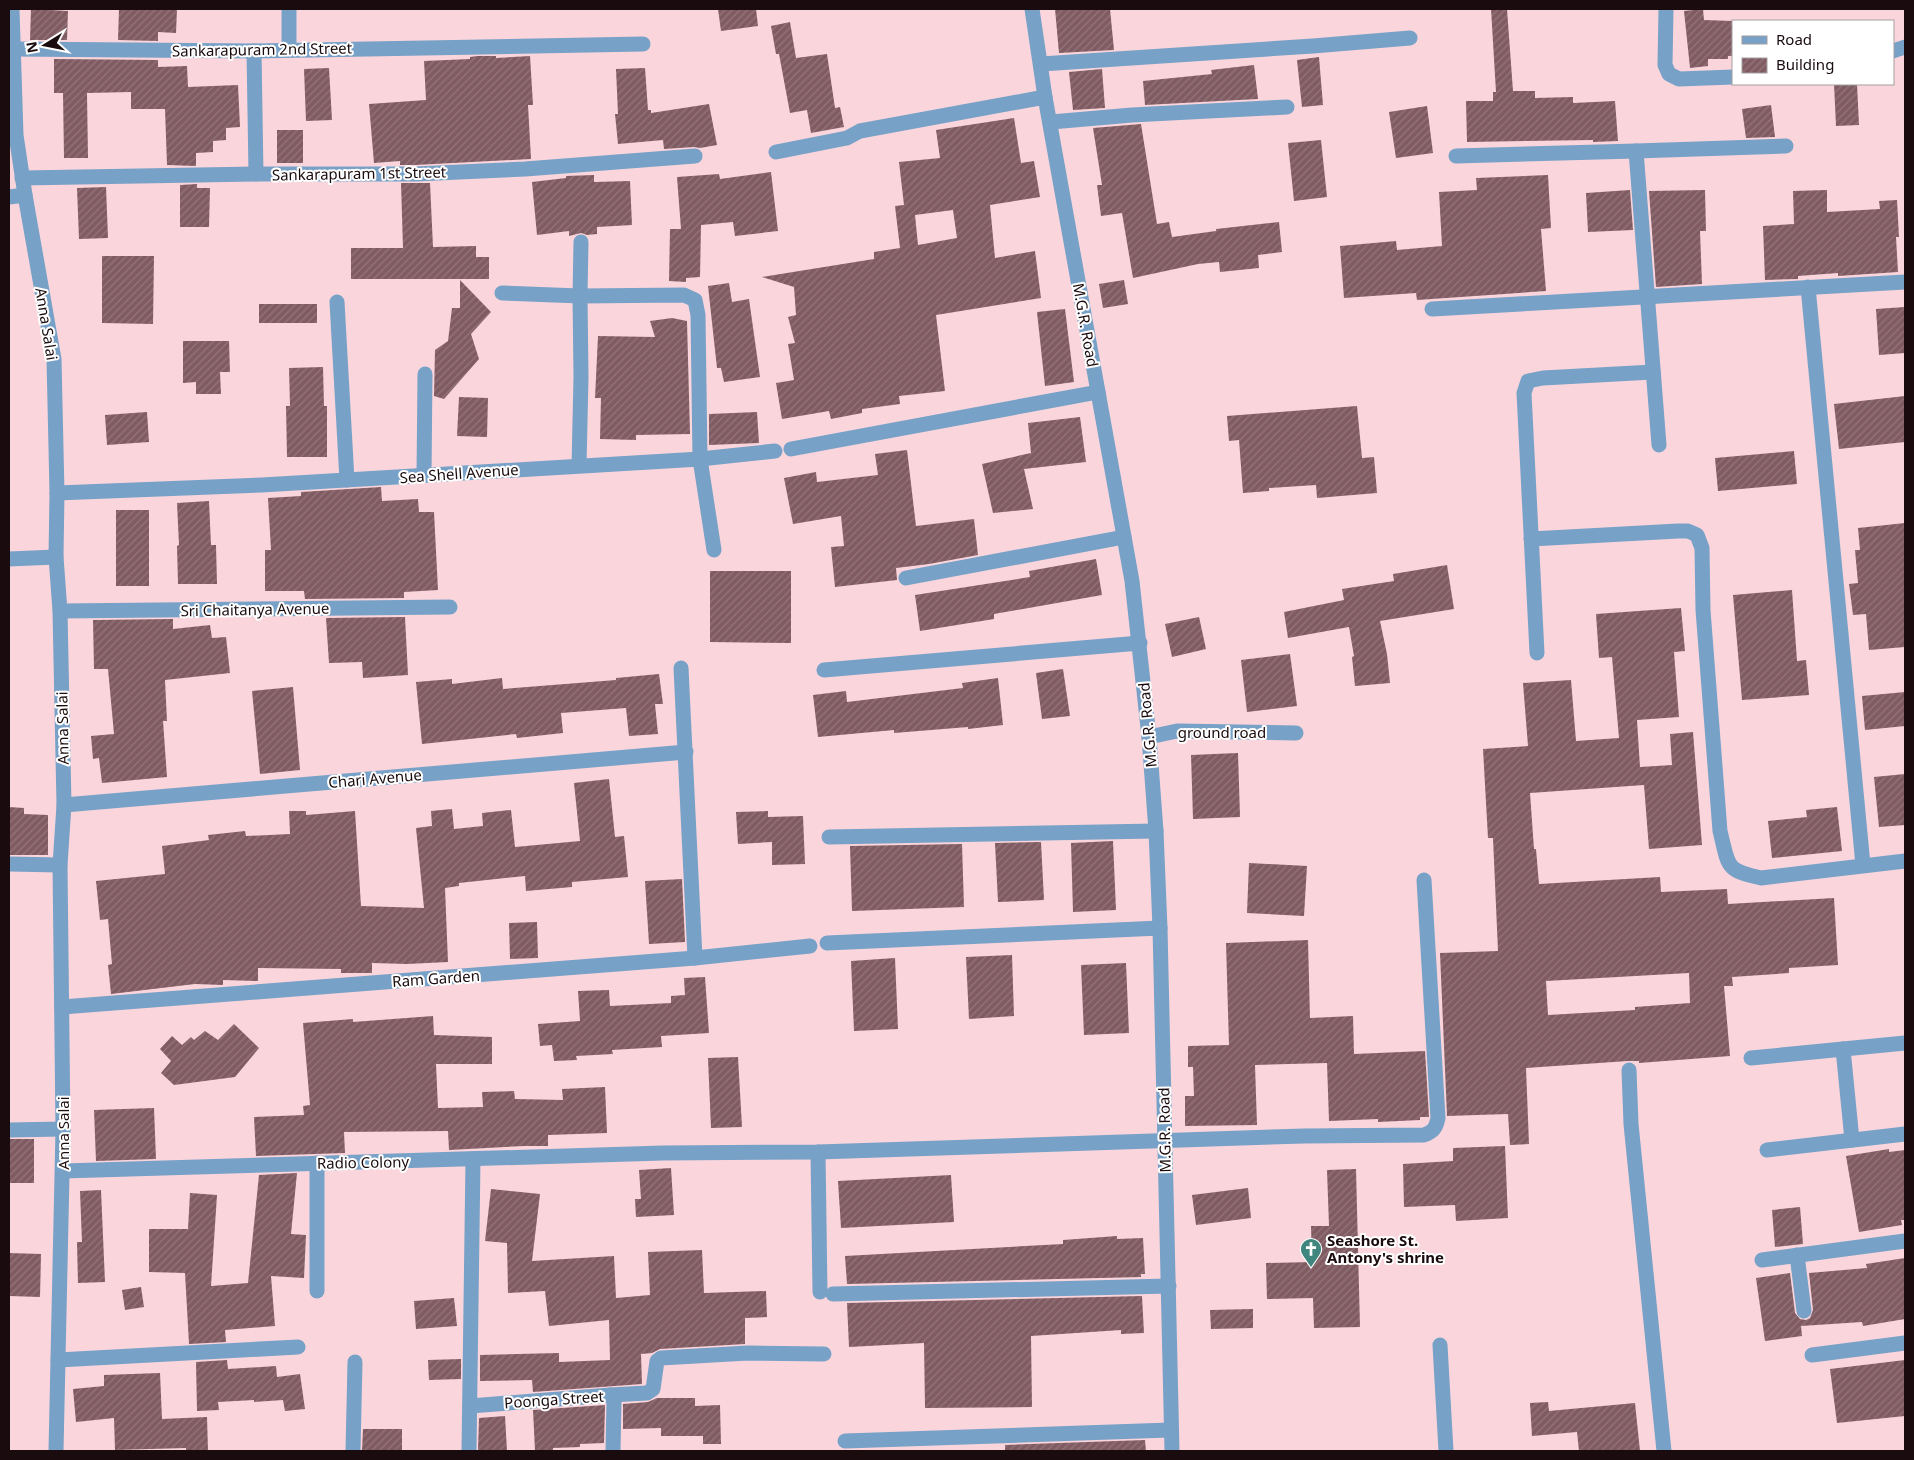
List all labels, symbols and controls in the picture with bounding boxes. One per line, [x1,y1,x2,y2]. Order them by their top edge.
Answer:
north arrow [20,20,70,70]
legend [1732,20,1894,85]
text: Road [1776,29,1812,49]
street label: Sankarapuram 2nd Street [172,37,353,61]
text: N [21,40,42,55]
text: Building [1776,54,1834,74]
street label: Sankarapuram 1st Street [272,161,447,185]
street label: M.G.R. Road [1069,281,1103,369]
street label: Anna Salai [31,286,63,362]
street label: Sea Shell Avenue [399,459,519,487]
street label: Sri Chaitanya Avenue [180,598,330,620]
street label: M.G.R. Road [1133,682,1161,768]
street label: Anna Salai [51,691,73,765]
street label: ground road [1178,722,1266,742]
street label: Chari Avenue [327,764,423,792]
street label: Ram Garden [391,965,481,991]
street label: M.G.R. Road [1153,1087,1175,1173]
street label: Anna Salai [53,1096,73,1170]
street label: Radio Colony [317,1151,410,1173]
place label: Seashore St. Antony's shrine [1327,1230,1444,1267]
church icon: Seashore St. Antony's shrine [1299,1237,1323,1268]
street label: Poonga Street [503,1385,605,1412]

